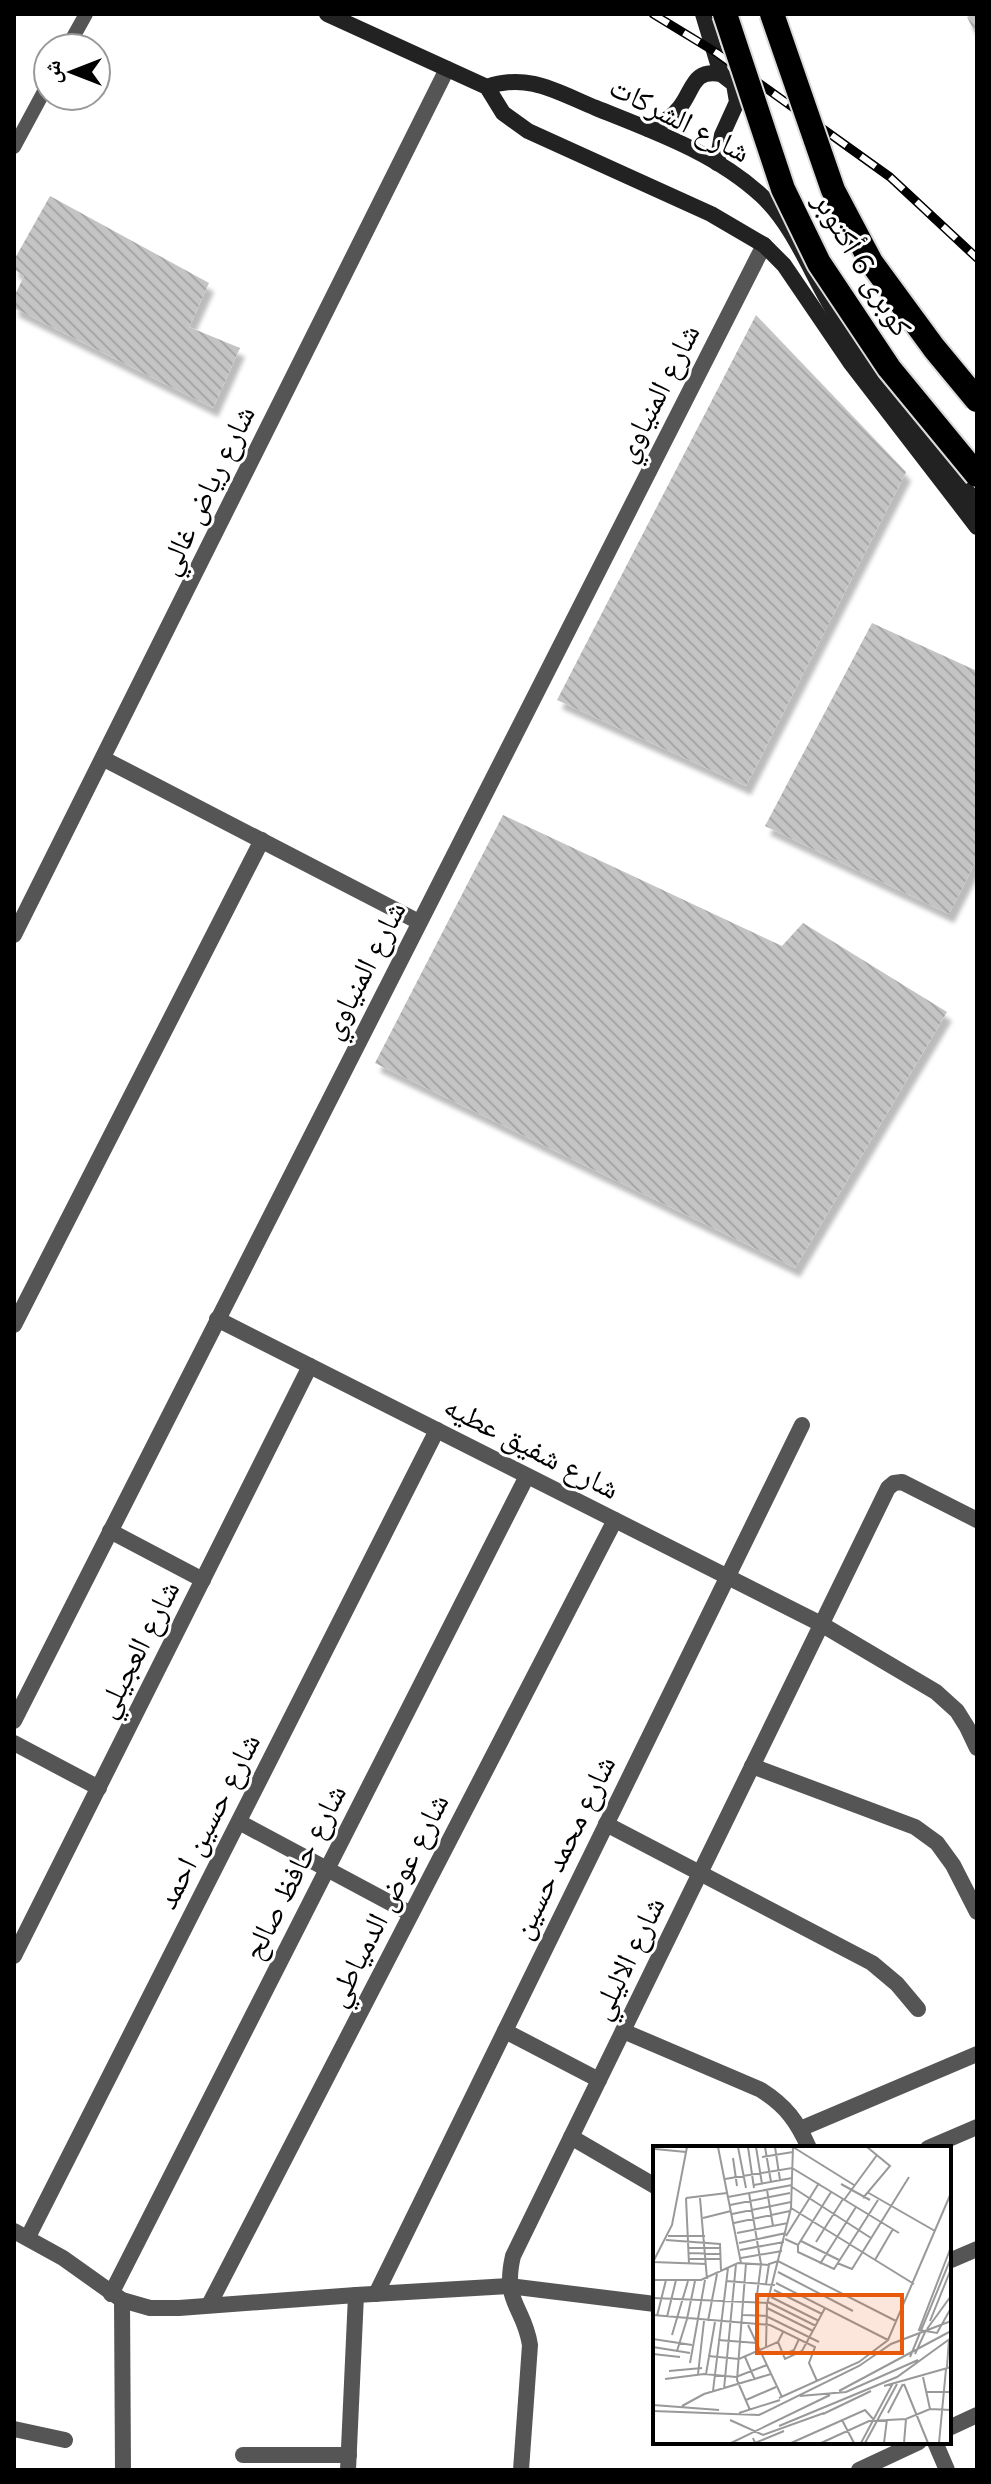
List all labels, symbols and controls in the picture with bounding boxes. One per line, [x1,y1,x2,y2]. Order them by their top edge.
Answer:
north arrow [32,32,112,112]
text: ش [39,60,66,84]
street label: شارع الشركات [603,68,757,171]
street label: كوبرى 6 أكتوبر [805,184,921,343]
street label: شارع المنياوي [606,318,713,471]
street label: شارع رياض غالي [149,399,268,583]
street label: شارع المنياوي [312,895,419,1048]
street label: شارع شفيق عطيه [438,1387,626,1508]
street label: شارع العجيلي [87,1574,192,1726]
street label: شارع حسين احمد [148,1727,269,1915]
street label: شارع محمد حسين [503,1749,624,1945]
street label: شارع حافظ صالح [234,1778,355,1966]
street label: شارع عوض الدمياطي [317,1787,462,2015]
street label: شارع الاليلي [581,1890,678,2028]
inset map [653,2146,951,2444]

